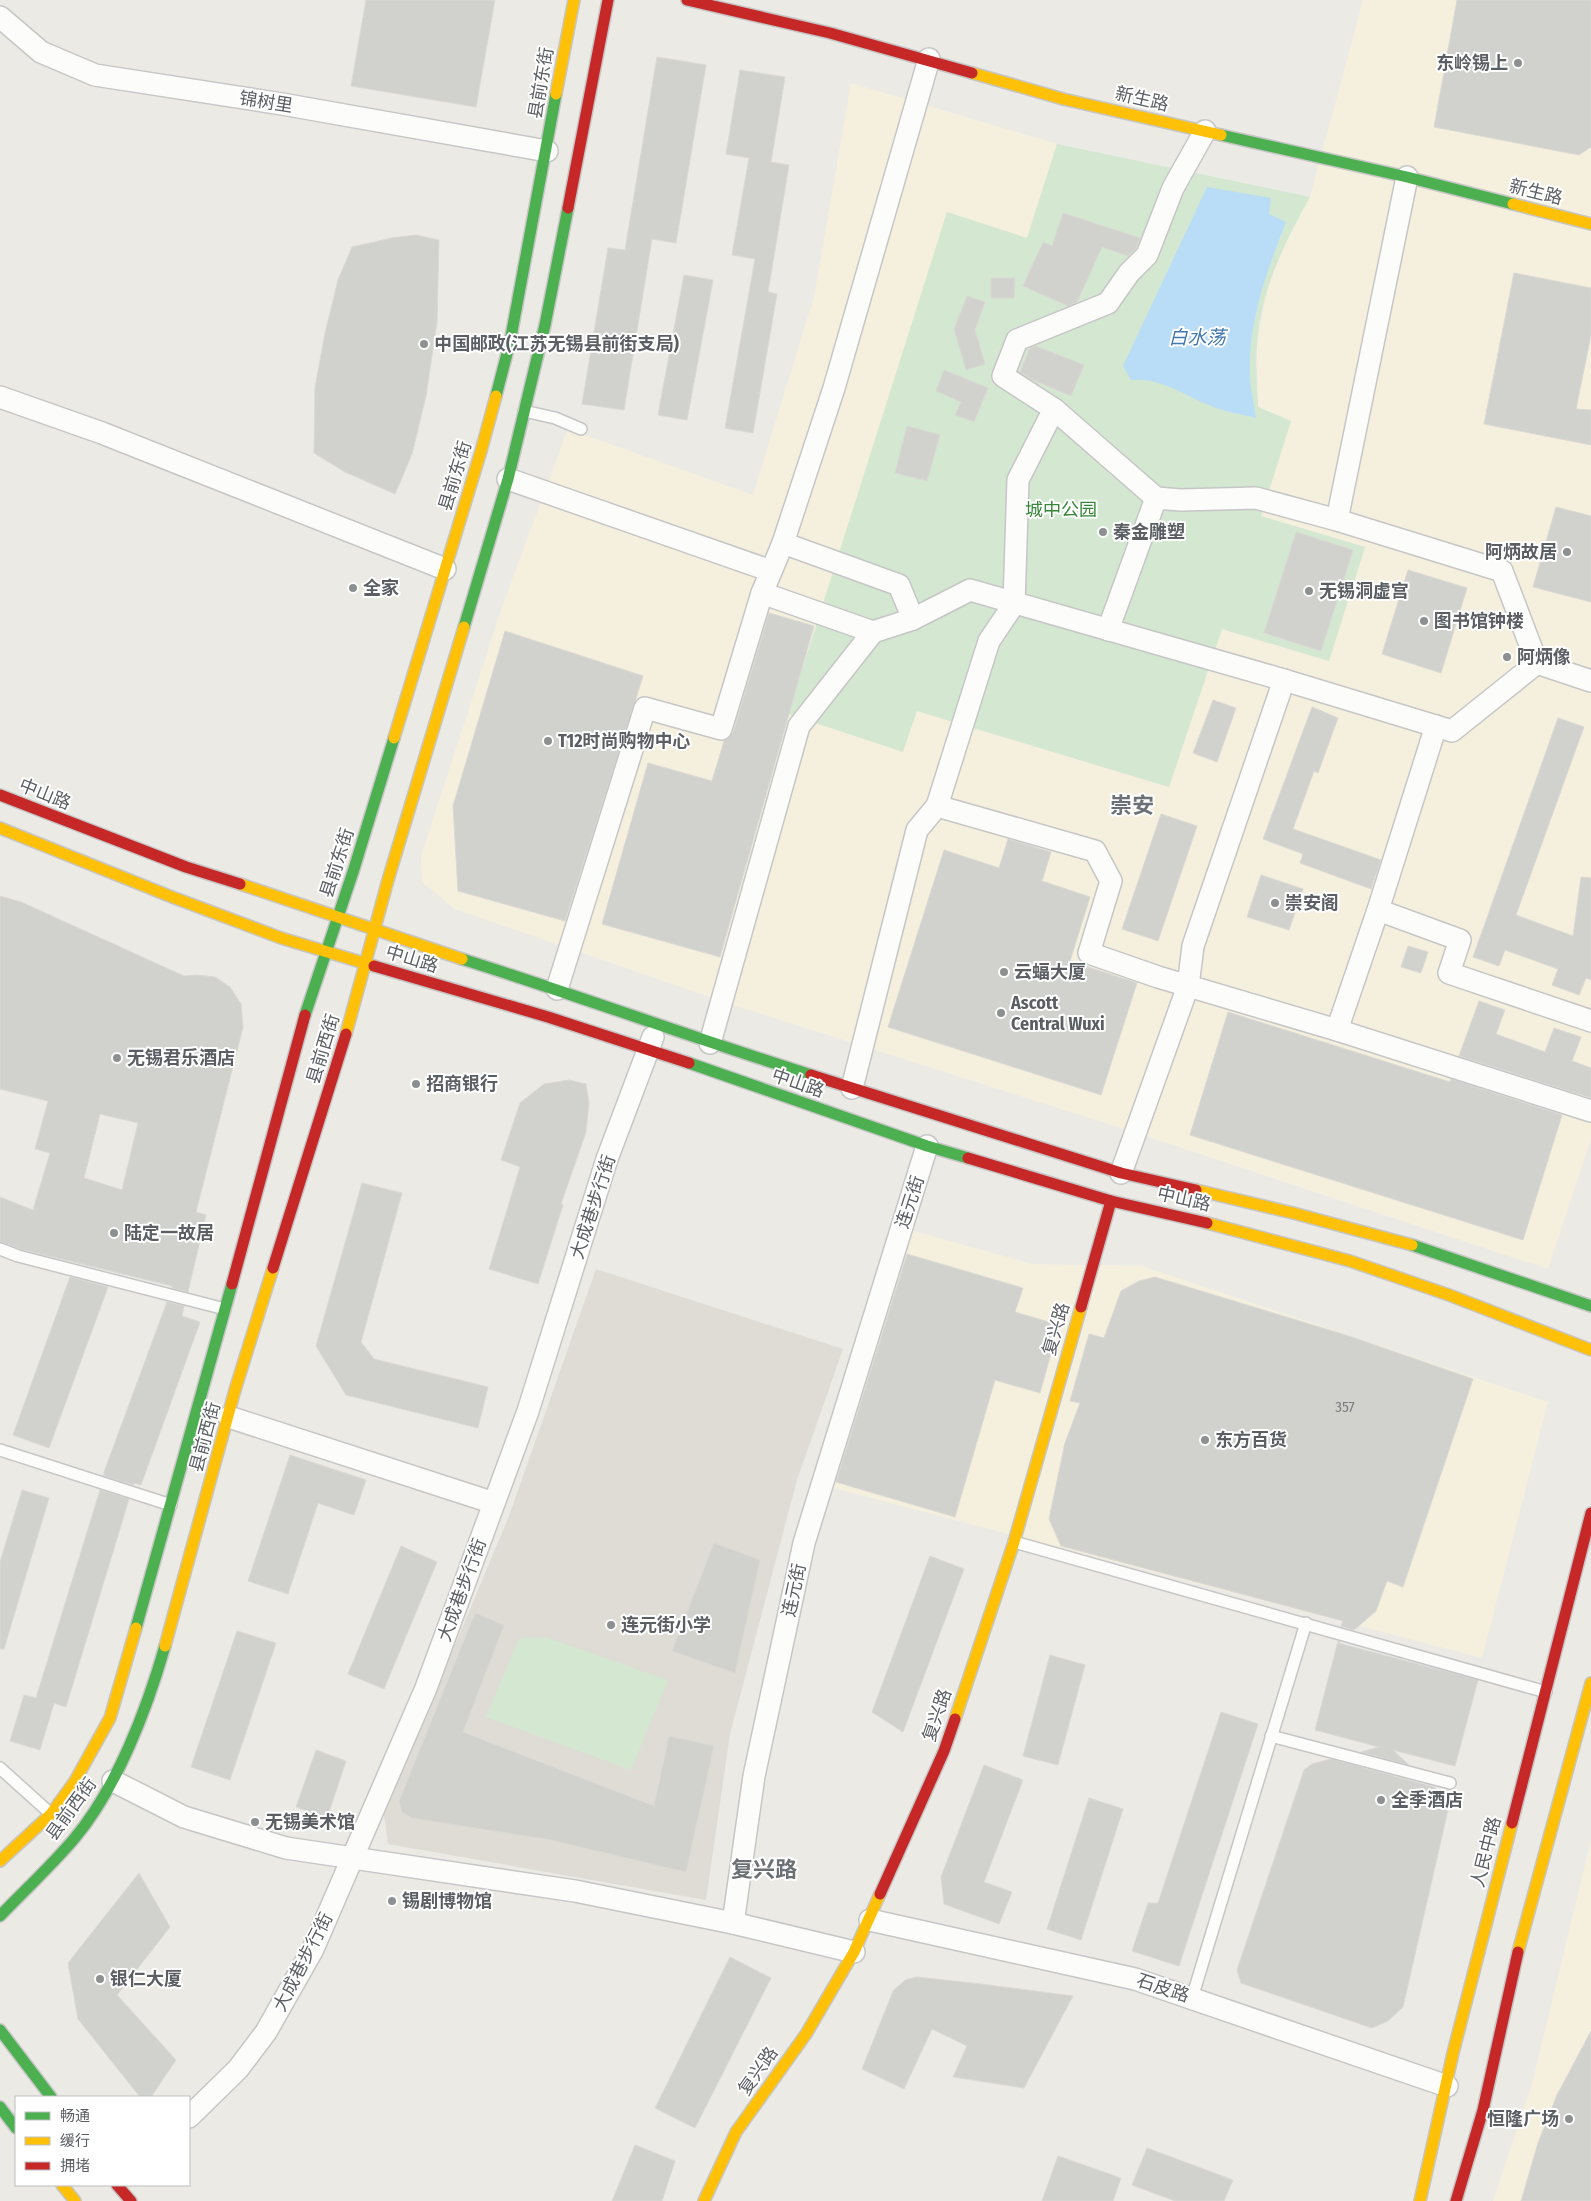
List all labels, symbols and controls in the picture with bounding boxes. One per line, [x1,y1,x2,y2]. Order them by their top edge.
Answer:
street label: 县前东街 [524,46,558,120]
place label: 东岭锡上 [1436,52,1508,74]
marker: 东岭锡上 [1512,57,1524,69]
street label: 新生路 [1113,82,1171,116]
street label: 锦树里 [238,87,294,117]
street label: 新生路 [1507,175,1565,209]
water label: 白水荡 [1168,326,1228,349]
place label: 中国邮政(江苏无锡县前街支局) [434,333,679,355]
marker: 中国邮政(江苏无锡县前街支局) [418,338,430,350]
street label: 县前东街 [434,438,476,514]
park label: 城中公园 [1025,499,1097,521]
place label: 秦金雕塑 [1113,521,1185,543]
marker: 秦金雕塑 [1097,526,1109,538]
place label: 阿炳故居 [1485,541,1557,563]
marker: 阿炳故居 [1561,546,1573,558]
place label: 全家 [363,577,399,599]
place label: 无锡洞虚宫 [1319,580,1409,602]
marker: 全家 [347,582,359,594]
marker: 无锡洞虚宫 [1303,585,1315,597]
place label: 图书馆钟楼 [1434,610,1524,632]
marker: 图书馆钟楼 [1418,615,1430,627]
place label: 阿炳像 [1517,646,1571,668]
marker: 阿炳像 [1501,651,1513,663]
place label: T12时尚购物中心 [558,730,691,752]
marker: T12时尚购物中心 [542,735,554,747]
street label: 中山路 [16,774,74,814]
district label: 崇安 [1110,792,1154,819]
street label: 县前东街 [315,825,359,901]
place label: 崇安阁 [1285,892,1339,914]
marker: 崇安阁 [1269,897,1281,909]
street label: 中山路 [383,941,441,977]
place label: 云蝠大厦 [1014,961,1086,983]
marker: 云蝠大厦 [998,966,1010,978]
place label: Ascott Central Wuxi [1010,992,1105,1035]
marker: Ascott Central Wuxi [995,1007,1007,1019]
street label: 县前西街 [302,1011,344,1087]
place label: 无锡君乐酒店 [127,1047,235,1069]
marker: 无锡君乐酒店 [111,1052,123,1064]
street label: 中山路 [769,1064,827,1102]
place label: 招商银行 [426,1073,498,1095]
marker: 招商银行 [410,1078,422,1090]
street label: 大成巷步行街 [566,1152,620,1262]
street label: 连元街 [891,1173,929,1231]
street label: 中山路 [1155,1182,1213,1216]
place label: 陆定一故居 [124,1222,214,1244]
marker: 陆定一故居 [108,1227,120,1239]
street label: 复兴路 [1038,1300,1074,1358]
house number: 357 [1335,1398,1355,1416]
street label: 县前西街 [185,1399,225,1475]
place label: 东方百货 [1215,1429,1287,1451]
marker: 东方百货 [1199,1434,1211,1446]
street label: 大成巷步行街 [433,1535,491,1645]
street label: 连元街 [778,1561,810,1619]
place label: 连元街小学 [621,1614,711,1636]
marker: 连元街小学 [605,1619,617,1631]
street label: 复兴路 [918,1686,956,1744]
street label: 县前西街 [41,1773,101,1845]
place label: 全季酒店 [1391,1789,1463,1811]
marker: 全季酒店 [1375,1794,1387,1806]
place label: 无锡美术馆 [265,1811,355,1833]
street label: 人民中路 [1467,1814,1505,1890]
marker: 无锡美术馆 [249,1816,261,1828]
district label: 复兴路 [731,1856,797,1883]
place label: 锡剧博物馆 [402,1890,492,1912]
marker: 锡剧博物馆 [386,1895,398,1907]
street label: 大成巷步行街 [269,1909,337,2015]
place label: 银仁大厦 [110,1968,182,1990]
street label: 石皮路 [1134,1969,1192,2007]
marker: 银仁大厦 [94,1973,106,1985]
street label: 复兴路 [734,2043,782,2099]
legend [15,2096,190,2186]
text: 畅通 [60,2107,90,2125]
place label: 恒隆广场 [1487,2108,1559,2130]
marker: 恒隆广场 [1563,2113,1575,2125]
text: 缓行 [60,2132,90,2150]
text: 拥堵 [60,2157,90,2175]

